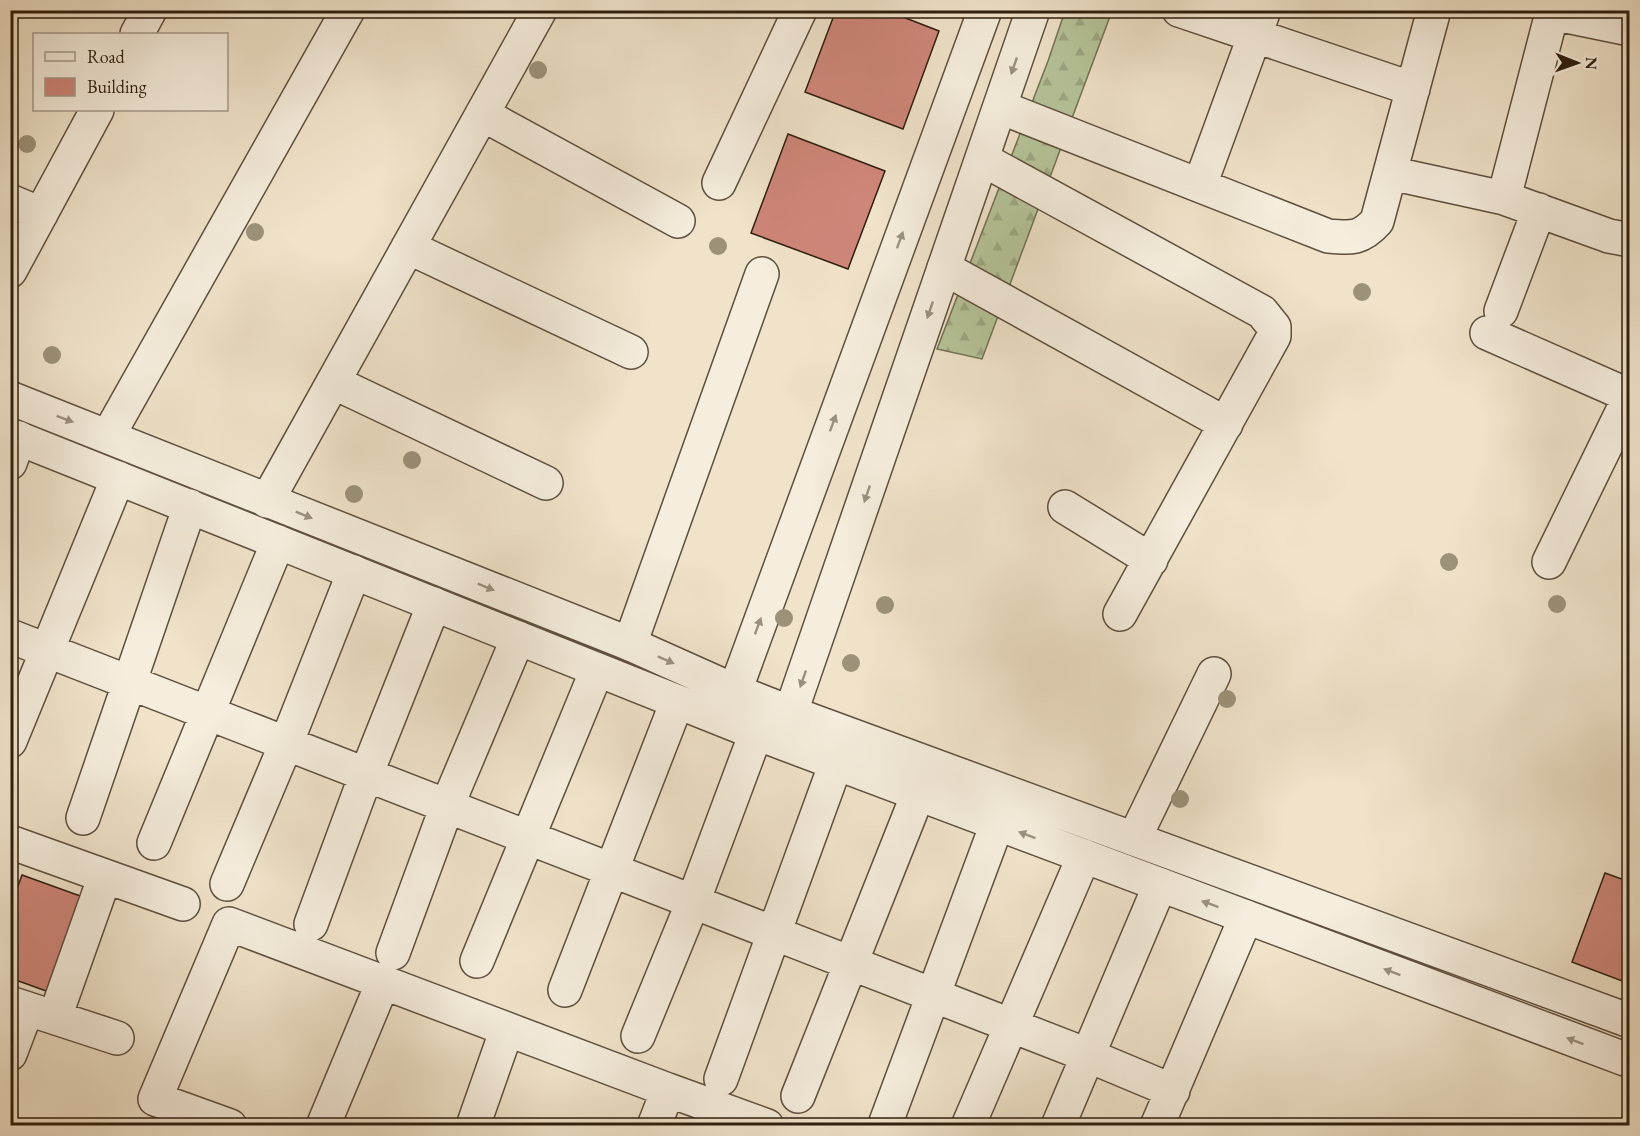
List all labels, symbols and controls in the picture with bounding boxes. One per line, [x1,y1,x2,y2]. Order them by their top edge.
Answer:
legend [33,33,228,111]
north arrow [1547,33,1607,93]
text: Road [87,45,126,68]
one-way arrow [1009,57,1018,75]
text: N [1581,57,1602,70]
text: Building [87,75,147,98]
one-way arrow [896,231,906,249]
one-way arrow [925,301,935,319]
one-way arrow [829,414,838,432]
one-way arrow [56,415,74,424]
one-way arrow [861,485,871,503]
one-way arrow [296,510,314,520]
one-way arrow [477,583,495,592]
one-way arrow [754,617,764,635]
one-way arrow [658,656,675,665]
one-way arrow [797,670,807,688]
one-way arrow [1018,830,1036,839]
one-way arrow [1200,898,1218,908]
one-way arrow [1383,967,1401,976]
one-way arrow [1566,1035,1584,1045]

